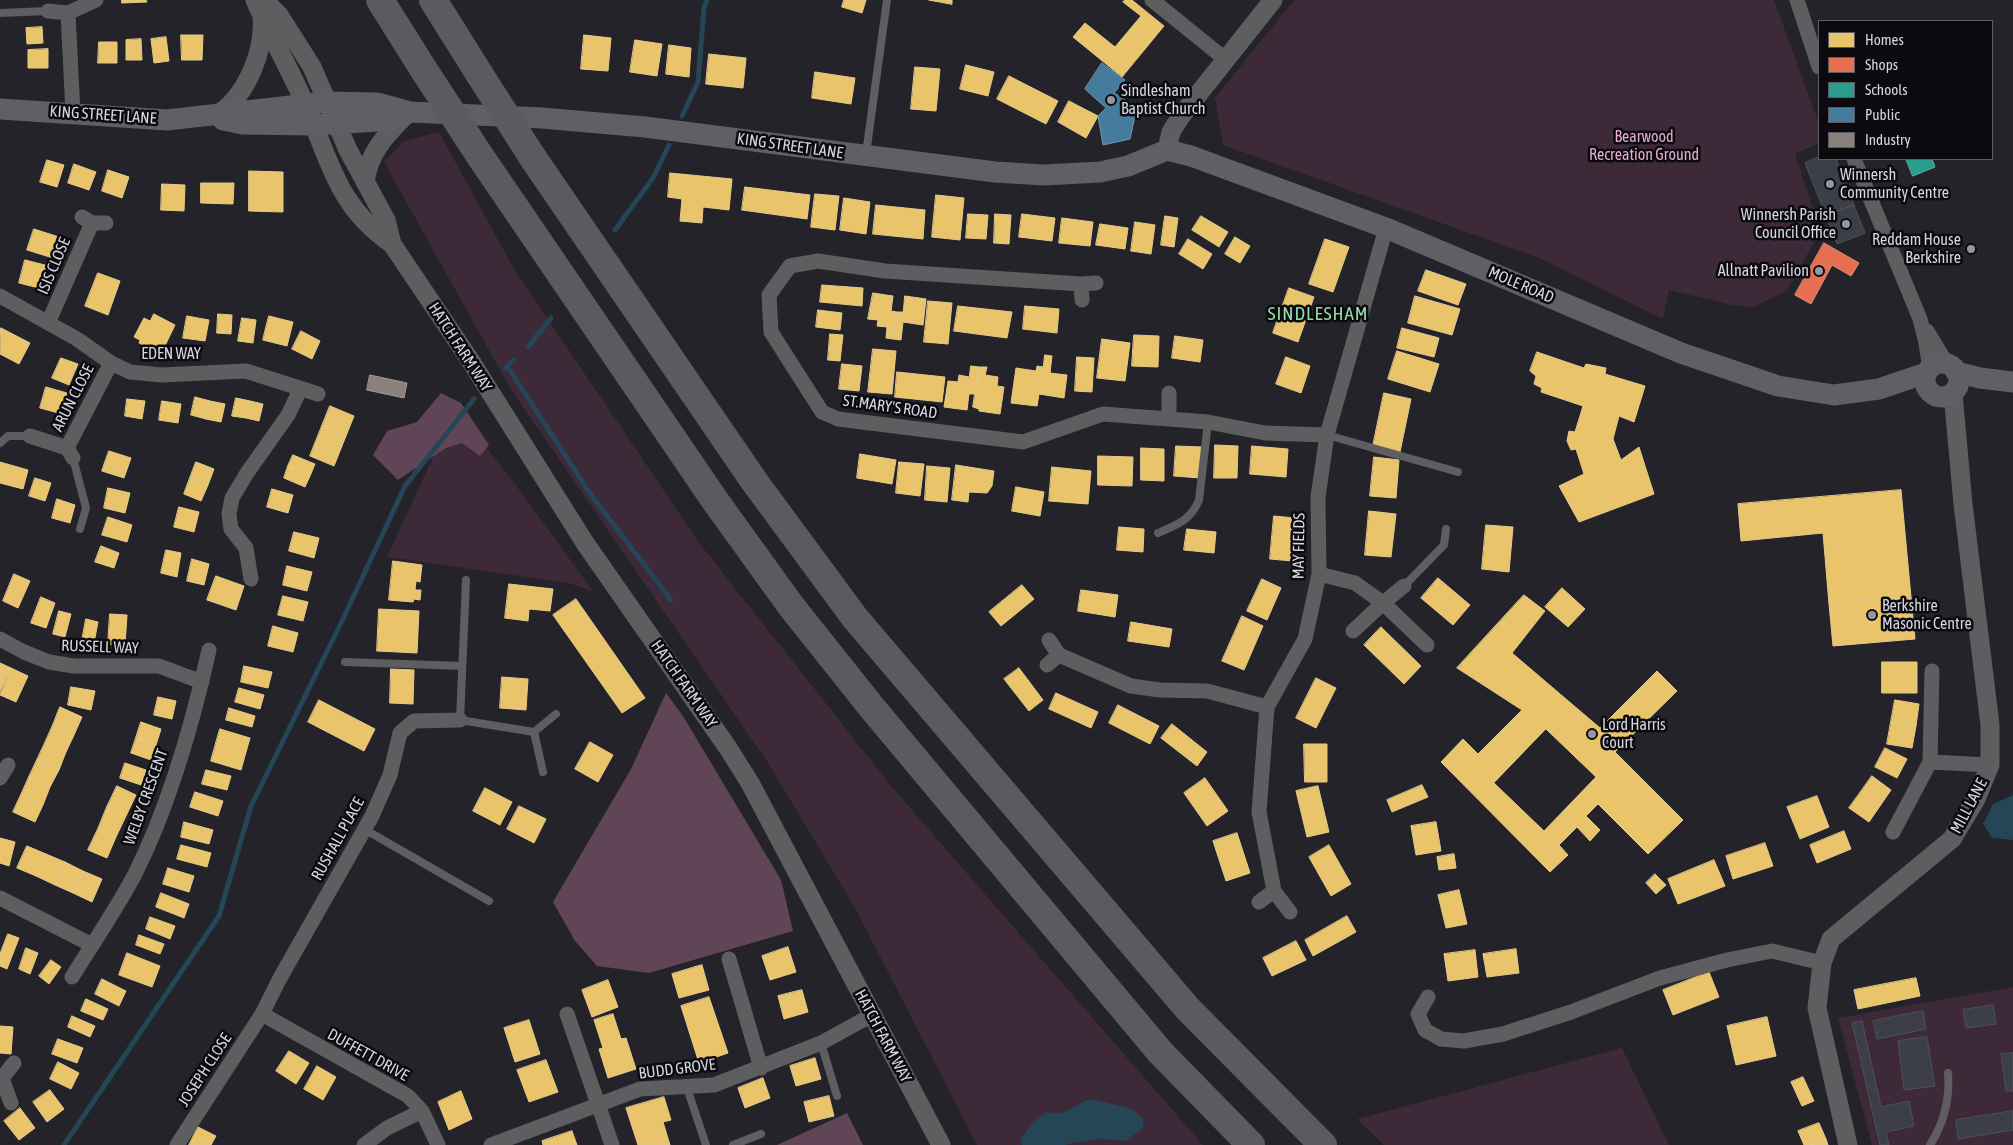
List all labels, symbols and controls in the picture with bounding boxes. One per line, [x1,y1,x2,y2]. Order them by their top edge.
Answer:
legend [1818,20,1993,160]
text: Homes [1865,31,1904,48]
text: Shops [1865,56,1898,73]
place label: Sindlesham Baptist Church [1121,81,1205,119]
text: Schools [1865,81,1908,98]
marker: Sindlesham Baptist Church [1105,94,1117,106]
street label: KING STREET LANE [49,102,157,128]
text: Public [1865,106,1900,123]
park label: Bearwood Recreation Ground [1589,127,1699,165]
street label: KING STREET LANE [736,129,844,163]
text: Industry [1865,131,1911,148]
place label: Winnersh Community Centre [1840,165,1949,203]
marker: Winnersh Community Centre [1824,178,1836,190]
place label: Winnersh Parish Council Office [1741,205,1836,243]
marker: Winnersh Parish Council Office [1840,218,1852,230]
place label: Reddam House Berkshire [1872,230,1961,268]
street label: ISIS CLOSE [33,235,75,297]
marker: Reddam House Berkshire [1965,243,1977,255]
place label: Allnatt Pavilion [1718,261,1809,281]
street label: MOLE ROAD [1485,263,1557,307]
marker: Allnatt Pavilion [1813,265,1825,277]
street label: HATCH FARM WAY [424,299,496,395]
district label: SINDLESHAM [1266,303,1370,325]
street label: EDEN WAY [141,344,201,364]
street label: ARUN CLOSE [48,361,98,435]
street label: ST.MARY'S ROAD [842,391,938,423]
street label: MAY FIELDS [1289,513,1309,579]
place label: Berkshire Masonic Centre [1882,596,1972,634]
marker: Berkshire Masonic Centre [1866,609,1878,621]
street label: RUSSELL WAY [61,636,139,658]
street label: HATCH FARM WAY [647,637,721,731]
place label: Lord Harris Court [1602,715,1666,753]
marker: Lord Harris Court [1586,728,1598,740]
street label: WELBY CRESCENT [120,746,172,848]
street label: MILL LANE [1947,775,1991,837]
street label: RUSHALL PLACE [307,794,369,884]
street label: HATCH FARM WAY [851,986,915,1086]
street label: DUFFETT DRIVE [324,1025,412,1085]
street label: JOSEPH CLOSE [174,1030,236,1110]
street label: BUDD GROVE [637,1055,717,1083]

